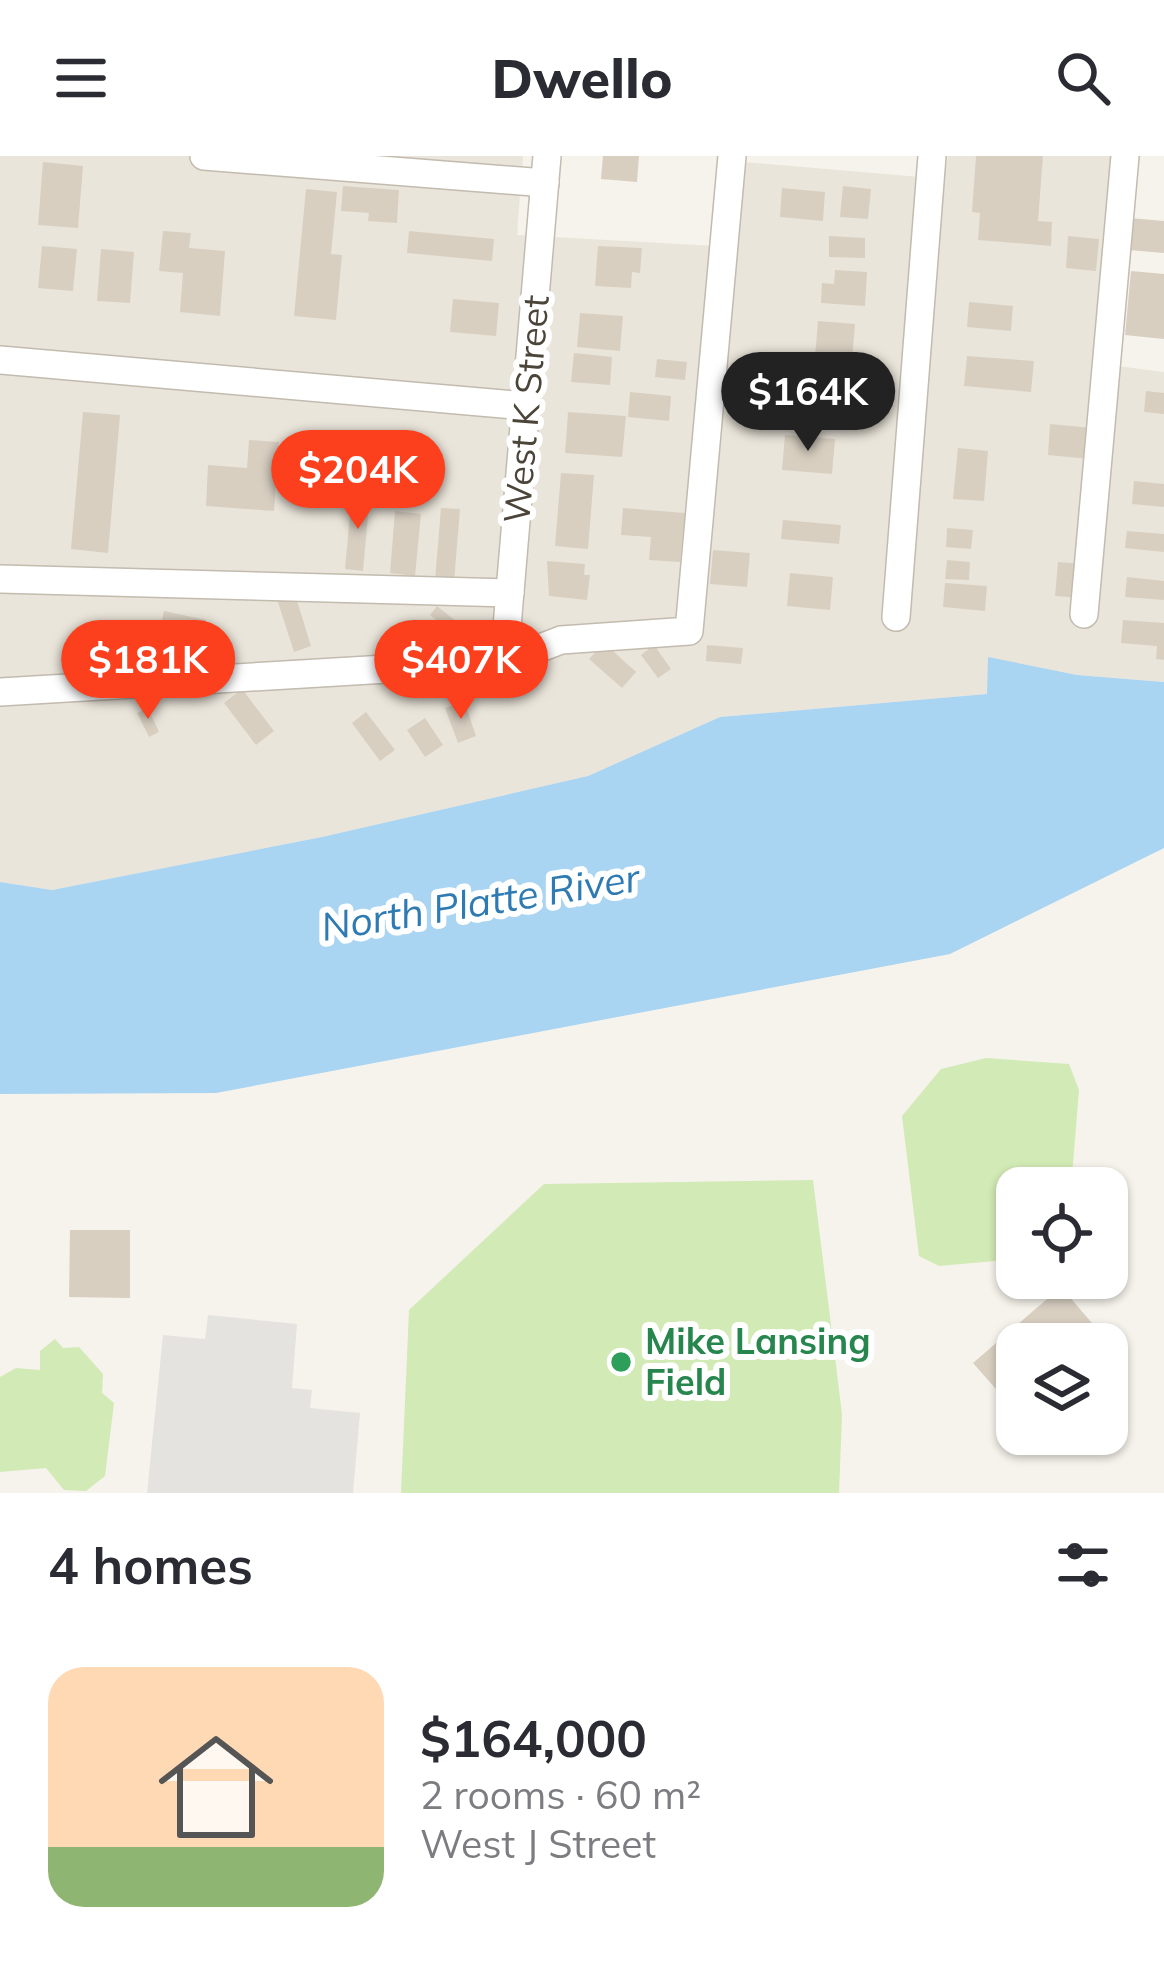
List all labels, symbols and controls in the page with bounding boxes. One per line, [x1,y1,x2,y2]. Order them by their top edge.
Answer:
text: Dwello [491,44,673,112]
icon: menu [48,45,114,111]
icon: search [1050,45,1116,111]
street label: West K Street [493,293,558,525]
pin: $164K [724,352,892,454]
text: $164K [748,366,868,415]
pin: $204K [274,430,442,532]
text: $204K [298,444,418,493]
pin: $181K [64,620,232,722]
pin: $407K [377,620,545,722]
text: $181K [88,634,208,683]
text: $407K [401,634,521,683]
water label: North Platte River [317,852,644,951]
map controls [996,1167,1128,1455]
button: locate [996,1167,1128,1299]
place label: Mike Lansing Field [645,1318,871,1404]
button: layers [996,1323,1128,1455]
marker: Mike Lansing Field [608,1349,634,1375]
icon: filters [1050,1532,1116,1598]
text: 4 homes [48,1533,253,1597]
text: $164,000 [420,1706,647,1770]
icon: home [144,1715,288,1859]
text: 2 rooms · 60 m² [420,1770,701,1819]
text: West J Street [420,1819,656,1868]

